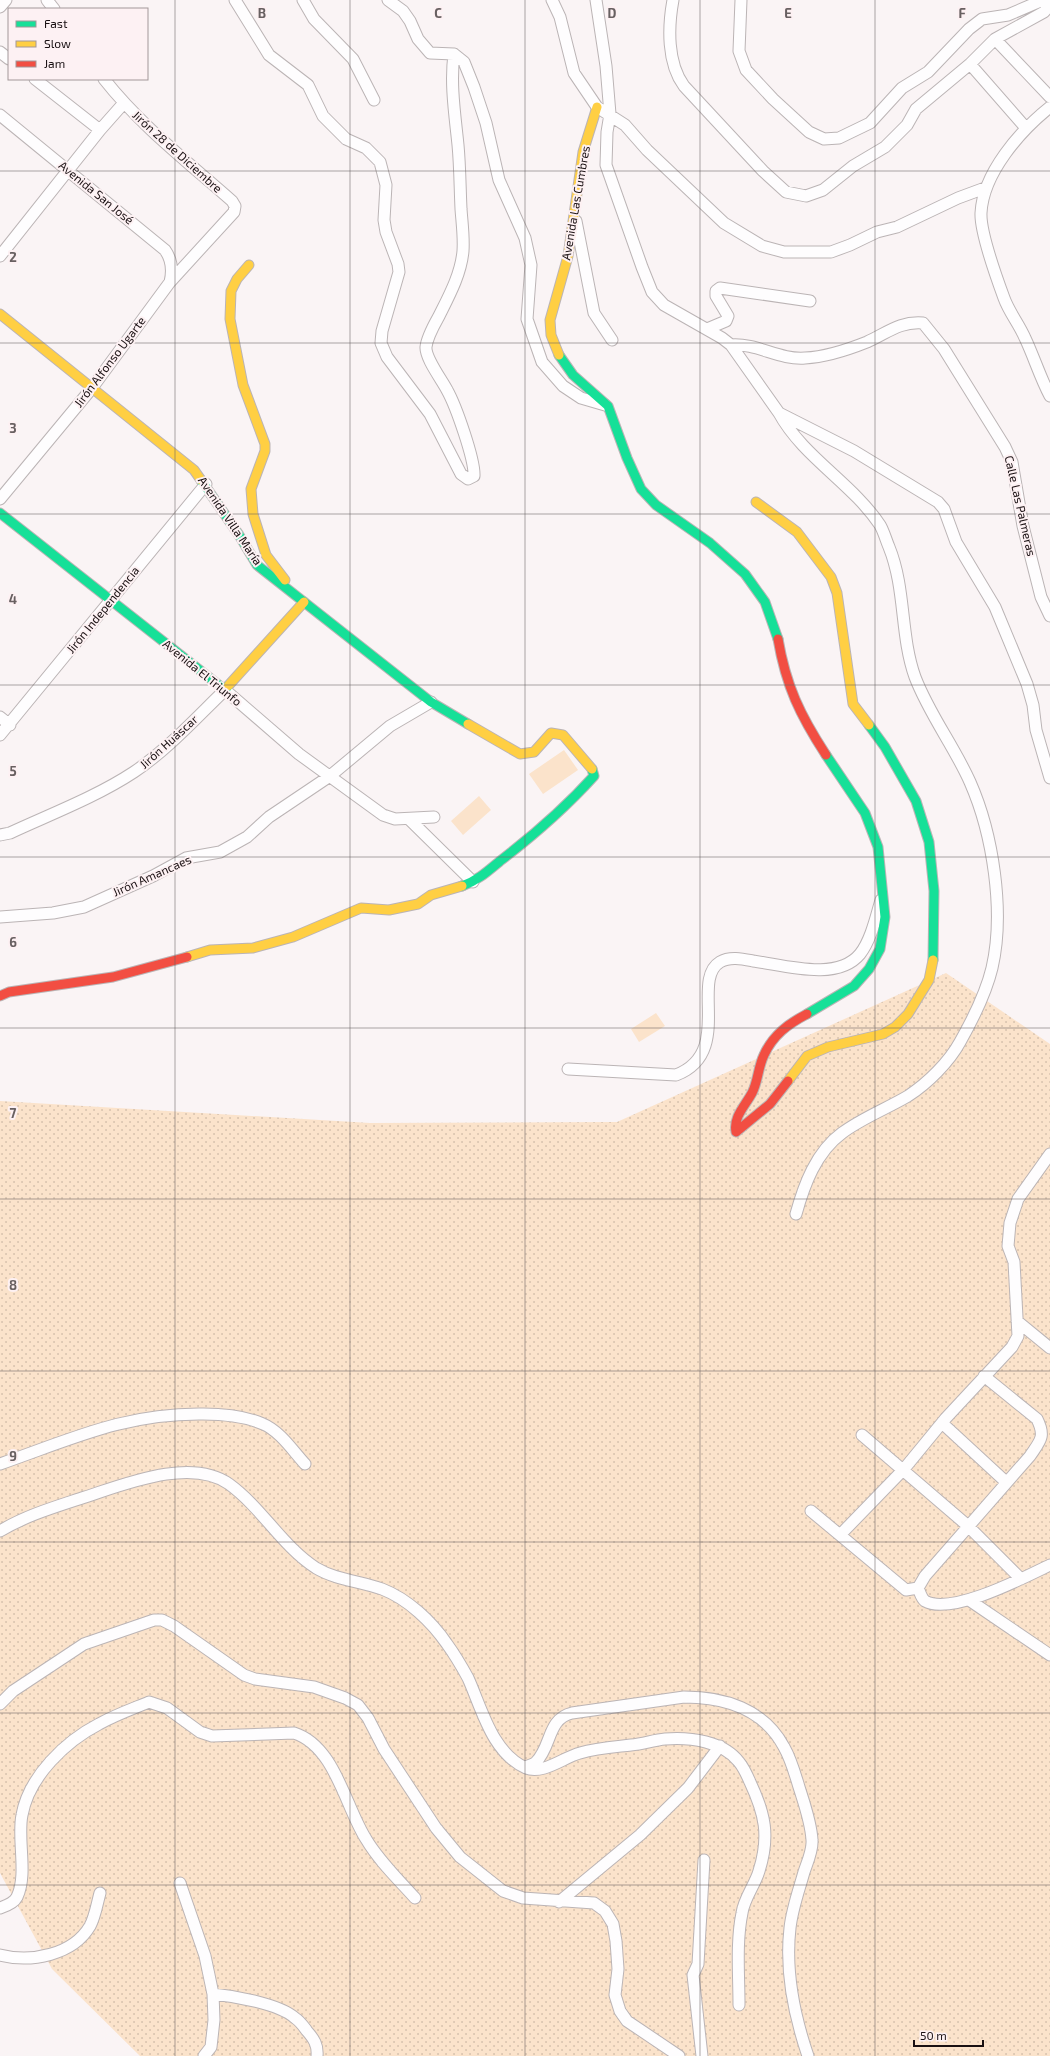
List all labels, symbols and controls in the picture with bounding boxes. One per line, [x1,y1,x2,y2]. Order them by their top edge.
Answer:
text: B [258,5,266,21]
text: C [434,5,442,21]
text: D [608,5,617,21]
text: E [784,5,792,21]
text: F [958,5,966,21]
legend [8,8,148,80]
text: Fast [44,16,68,30]
text: Slow [44,36,71,50]
text: Jam [44,56,65,70]
street label: Jirón 28 de Diciembre [130,107,225,195]
street label: Avenida Las Cumbres [558,145,592,261]
street label: Avenida San José [56,158,137,227]
text: 2 [9,249,17,265]
street label: Jirón Alfonso Ugarte [71,313,148,409]
text: 3 [9,420,17,436]
street label: Calle Las Palmeras [1003,454,1039,557]
street label: Avenida Villa María [196,473,266,567]
street label: Jirón Independencia [63,563,142,656]
text: 4 [9,591,17,607]
street label: Avenida El Triunfo [160,636,245,708]
street label: Jirón Huáscar [137,712,200,771]
text: 5 [9,763,17,779]
street label: Jirón Amancaes [110,852,193,899]
text: 6 [9,934,17,950]
text: 7 [10,1105,17,1121]
text: 8 [9,1277,17,1293]
text: 9 [9,1448,17,1464]
scale bar [914,2022,983,2048]
text: 50 m [920,2028,947,2042]

